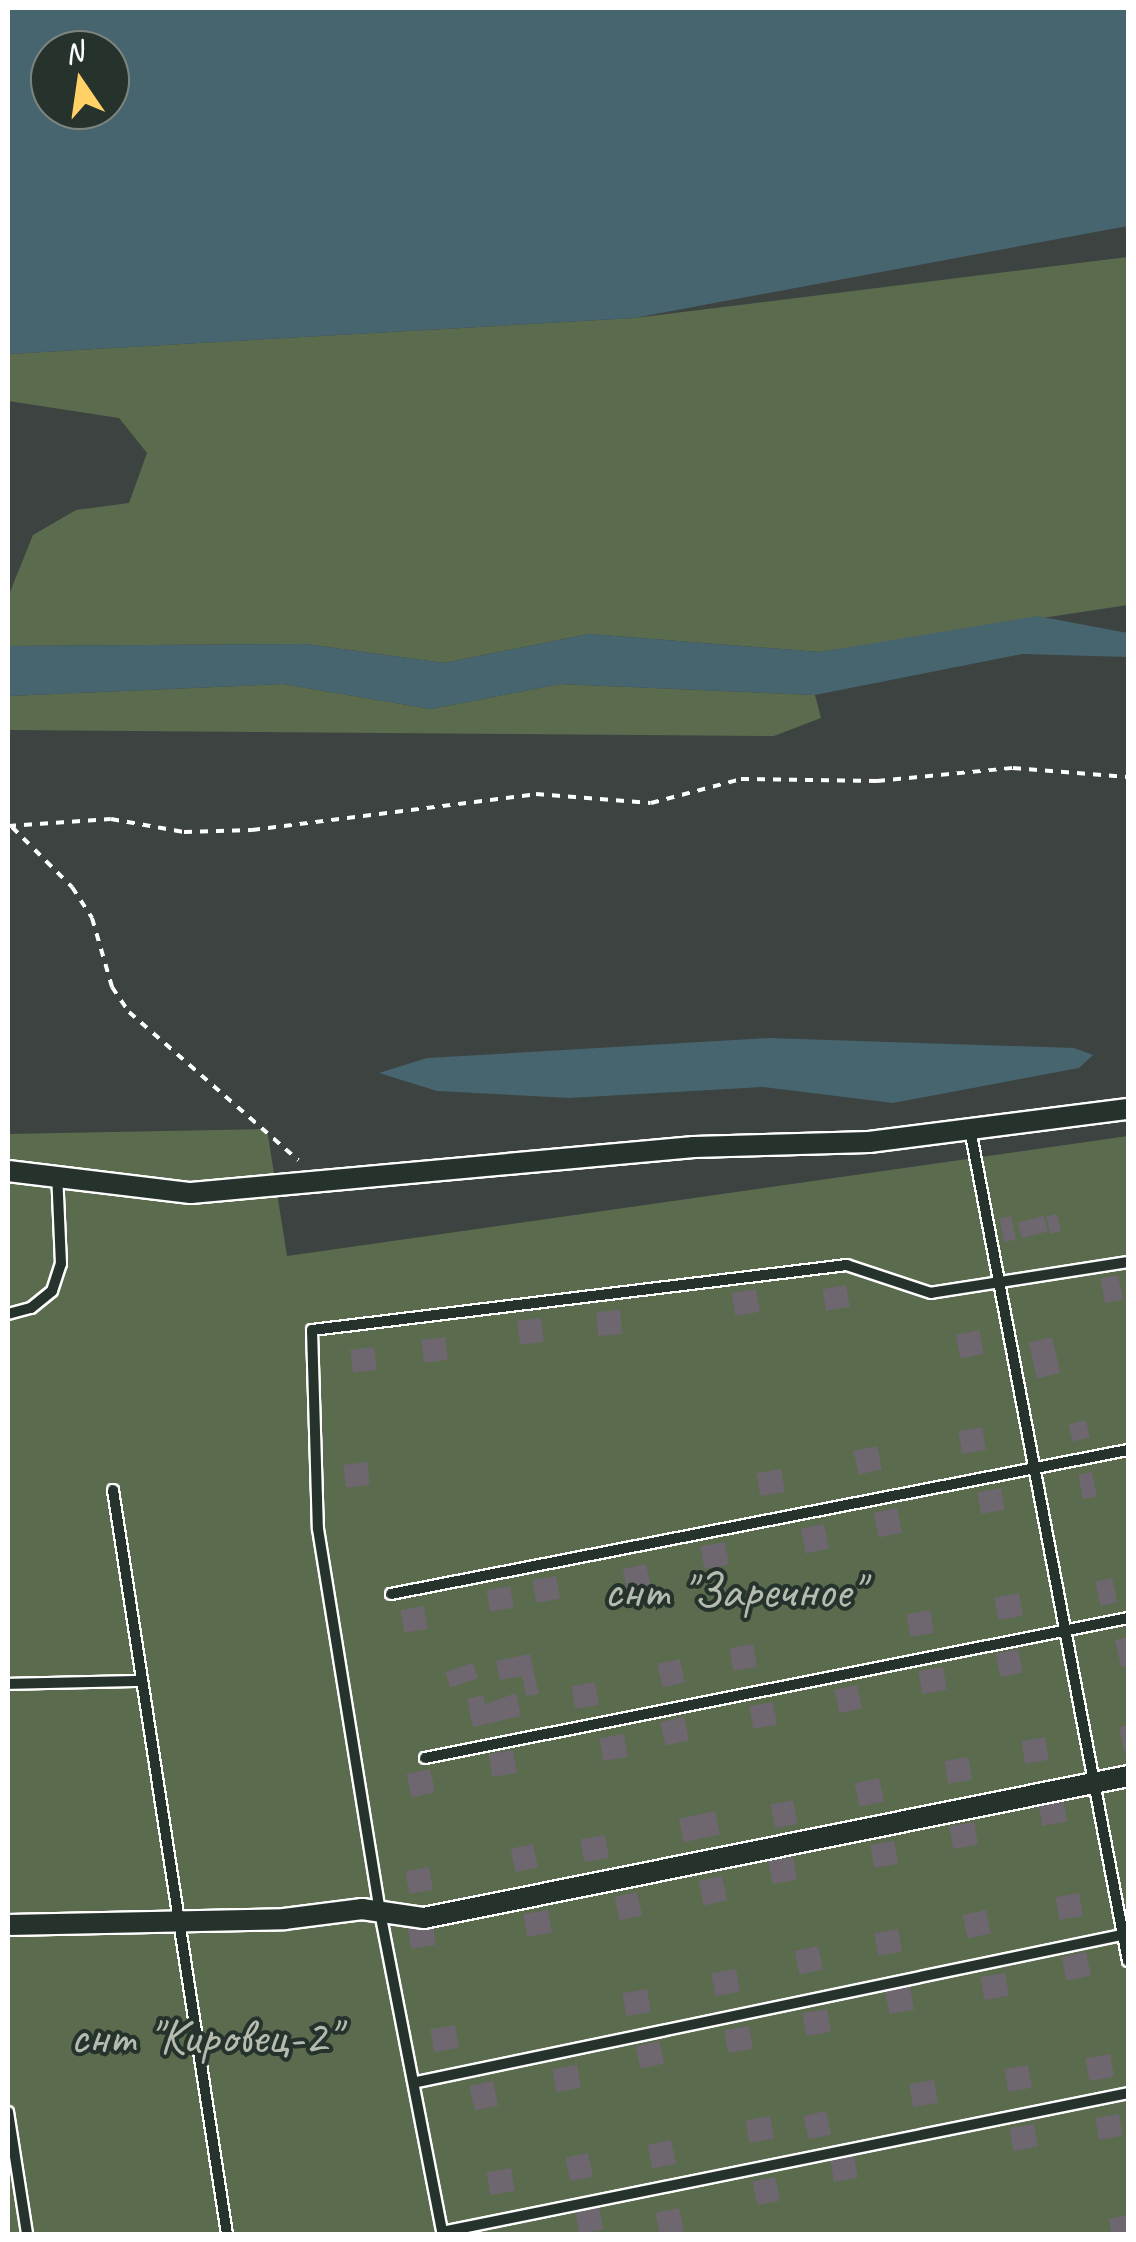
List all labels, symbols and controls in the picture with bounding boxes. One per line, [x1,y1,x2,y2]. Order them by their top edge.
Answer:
north arrow [30,30,130,130]
text: N [61,33,86,71]
park label: снт "Заречное" [604,1561,862,1621]
park label: снт "Кировец-2" [70,2007,338,2067]

